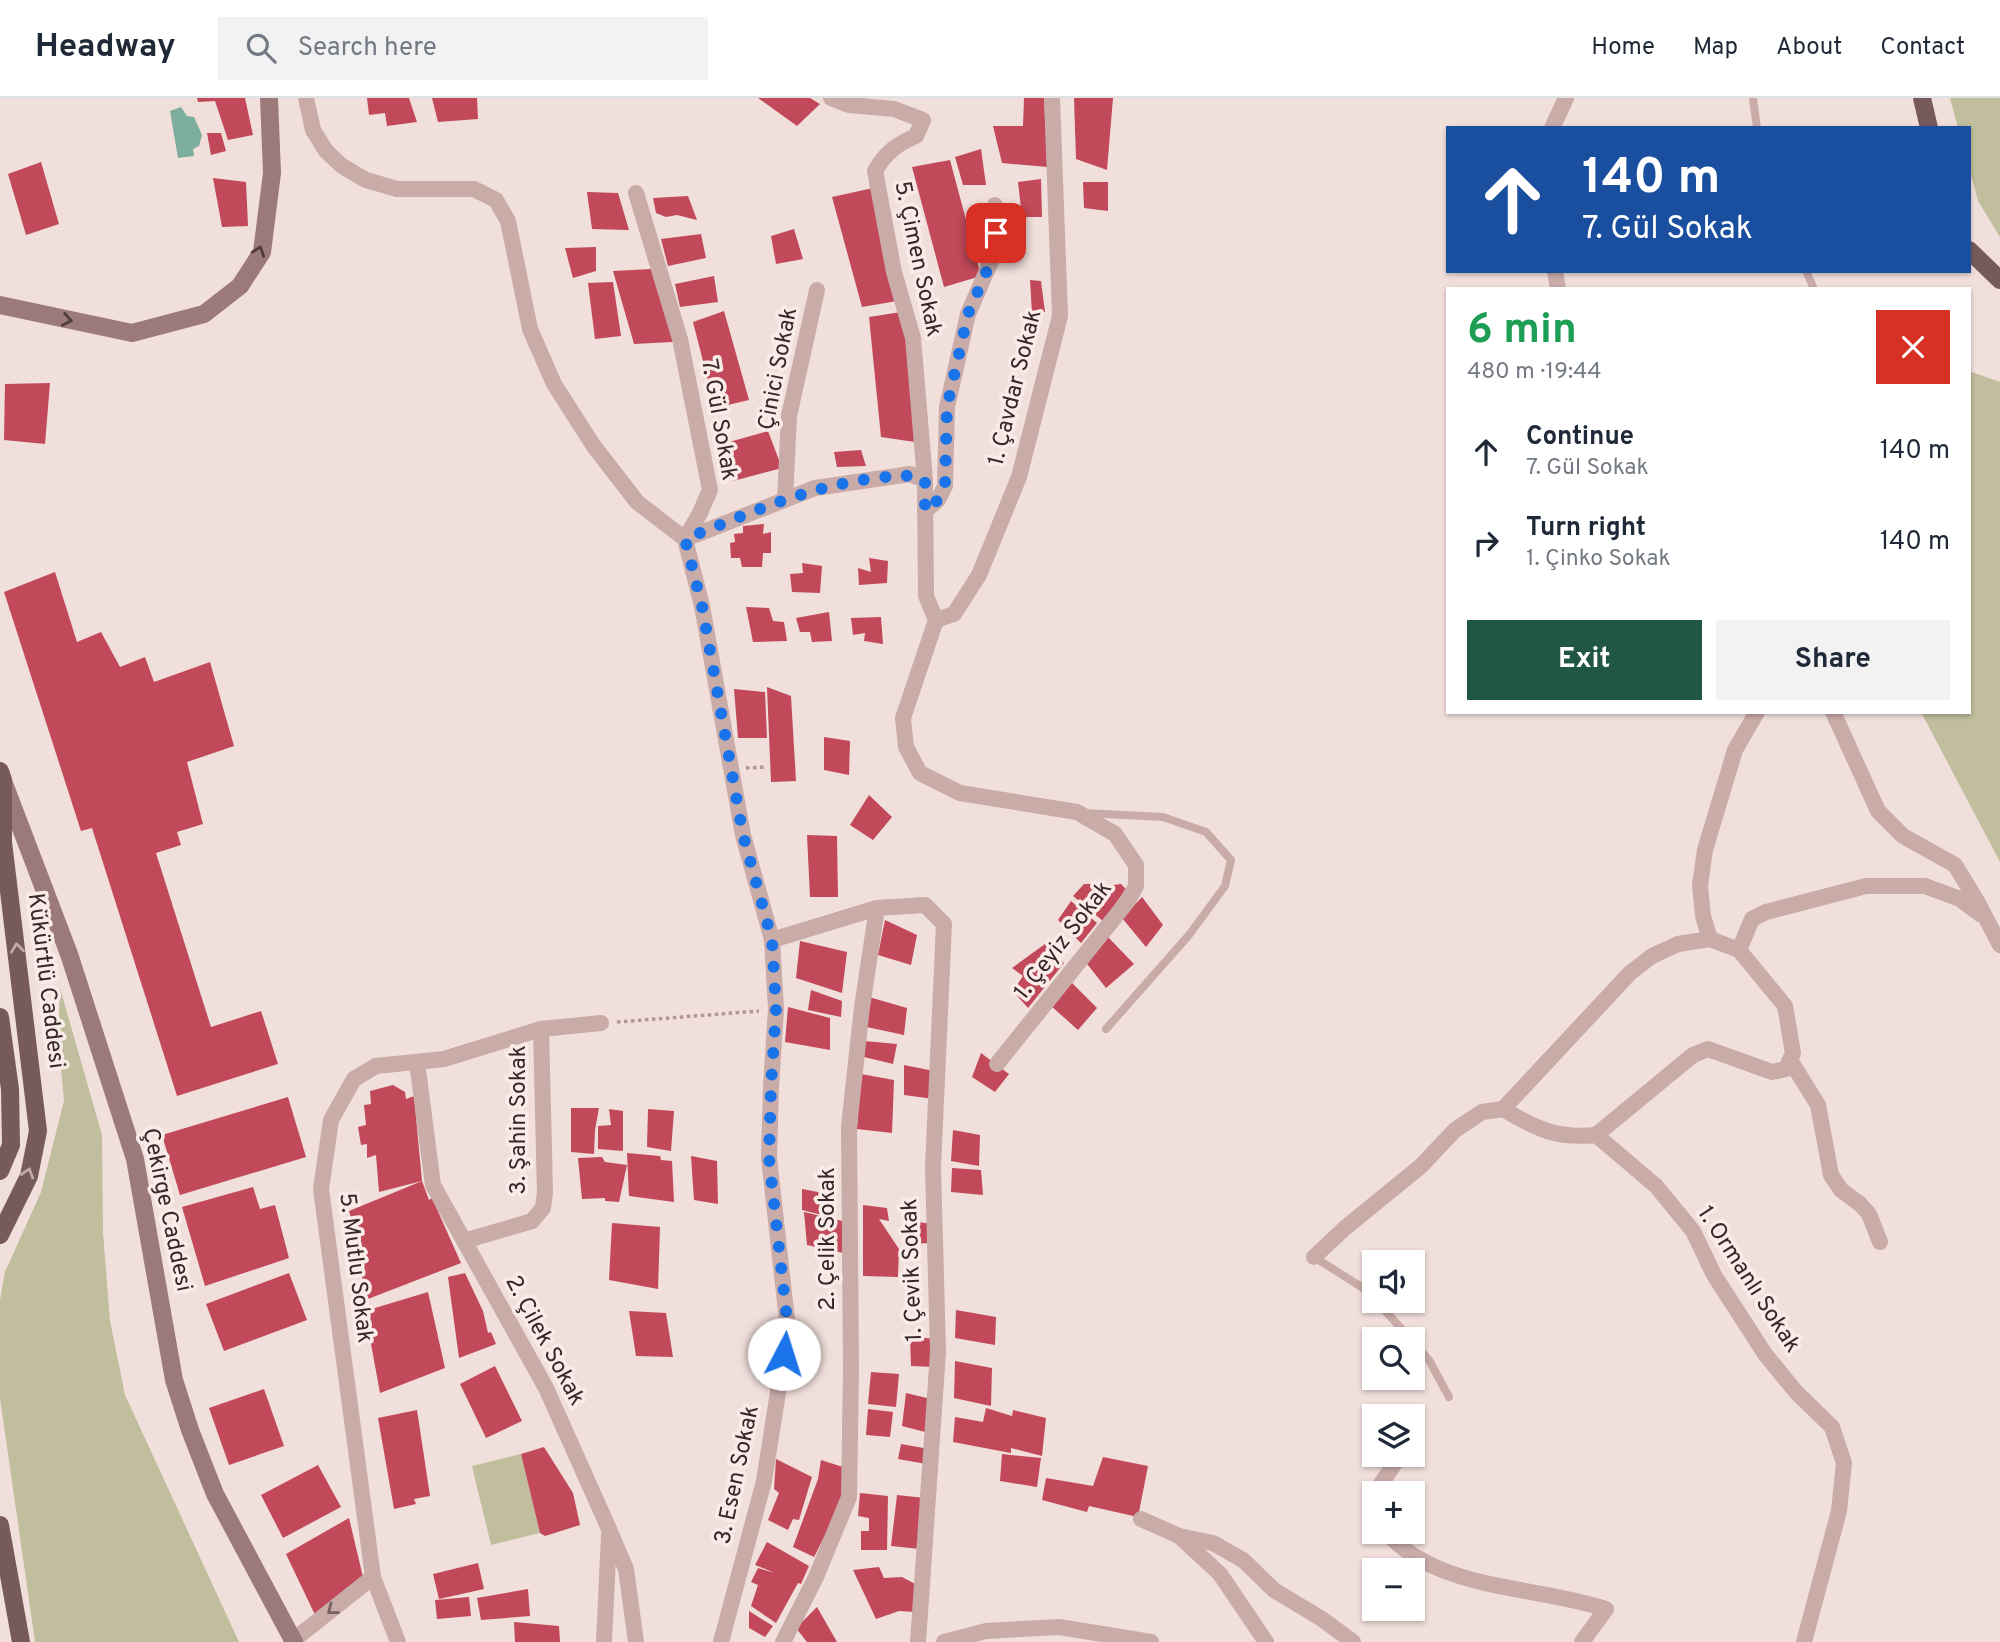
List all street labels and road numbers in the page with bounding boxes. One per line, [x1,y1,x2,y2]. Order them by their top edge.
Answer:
street label: 5. Çimen Sokak [886,178,948,340]
street label: Çinici Sokak [753,305,805,433]
street label: 1. Çavdar Sokak [983,307,1049,469]
street label: 7. Gül Sokak [693,357,743,483]
street label: 1. Çeyiz Sokak [1009,876,1119,1006]
street label: Kükürtlü Caddesi [20,892,70,1070]
street label: 3. Şahin Sokak [505,1045,534,1195]
street label: Çekirge Caddesi [135,1126,197,1294]
street label: 2. Çelik Sokak [814,1167,843,1311]
street label: 5. Mutlu Sokak [331,1191,379,1345]
street label: 1. Çevik Sokak [896,1198,930,1342]
street label: 1. Ormanlı Sokak [1690,1201,1806,1359]
street label: 2. Çilek Sokak [498,1271,590,1411]
street label: 3. Esen Sokak [709,1403,767,1547]

